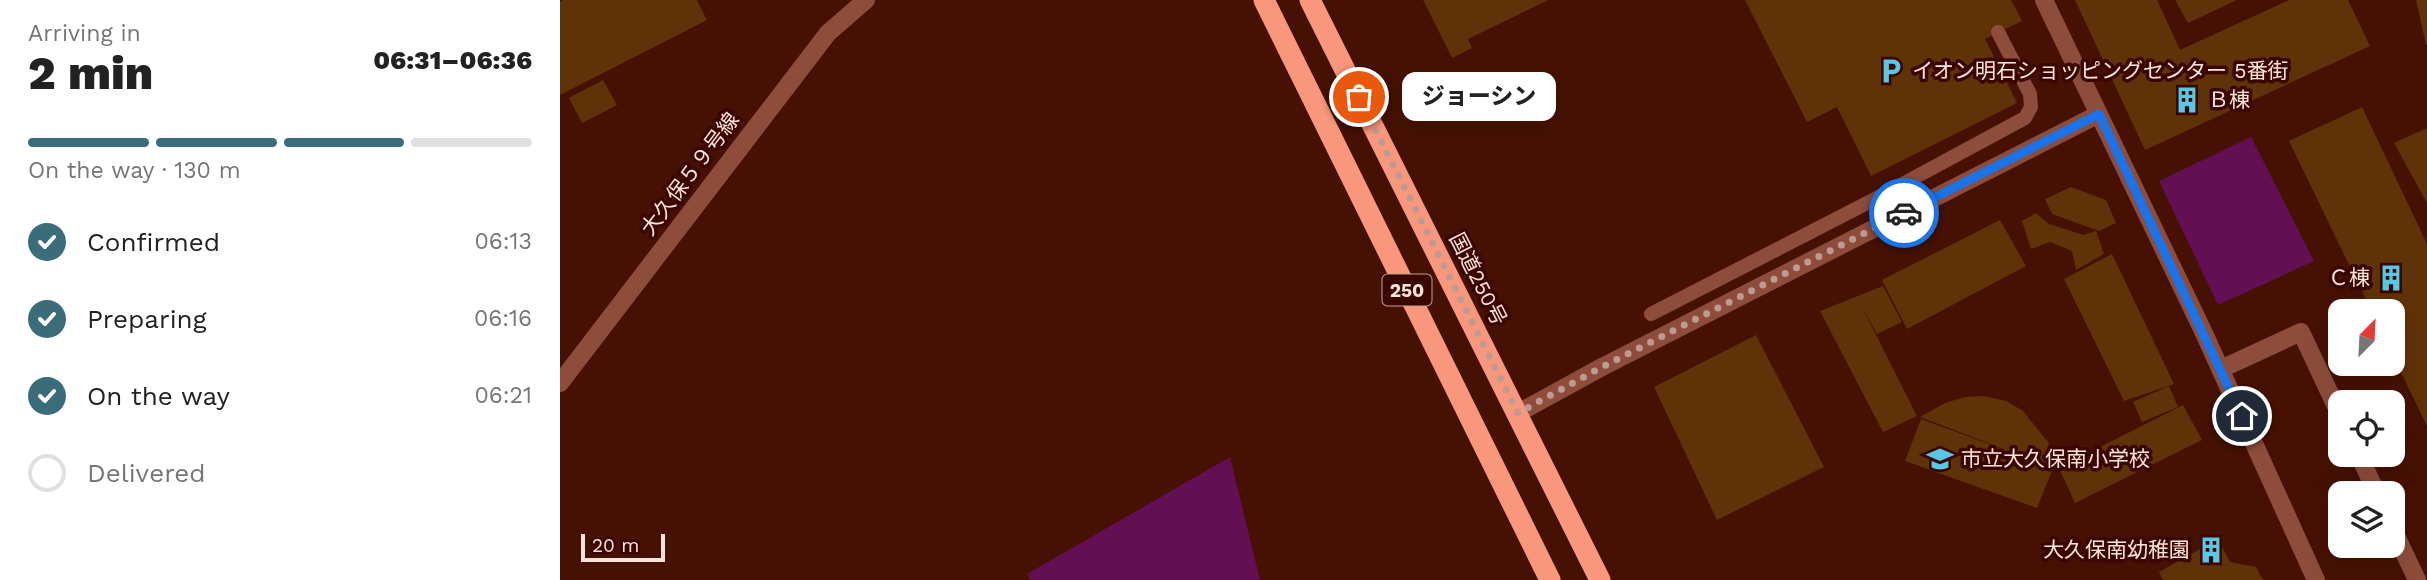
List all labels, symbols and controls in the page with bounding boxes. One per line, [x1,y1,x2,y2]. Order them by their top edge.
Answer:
text: Arriving in [28,20,141,47]
text: 06:31–06:36 [373,45,532,75]
text: 2 min [28,46,153,100]
parking icon: イオン明石ショッピングセンター 5番街 [1876,56,1906,86]
place label: イオン明石ショッピングセンター 5番街 [1912,58,2288,83]
pin [1329,67,1389,127]
callout: ジョーシン [1401,72,1555,122]
icon: bag [1340,78,1378,116]
text: ジョーシン [1422,83,1536,110]
building icon: Ｂ棟 [2172,85,2202,115]
place label: Ｂ棟 [2208,87,2250,112]
street label: 大久保５９号線 [635,107,744,240]
text: On the way · 130 m [28,157,241,184]
courier [1869,178,1939,248]
icon: car [1885,194,1923,232]
icon: check [28,223,66,261]
text: Confirmed [87,227,220,257]
text: 06:13 [475,228,532,255]
street label: 国道250号 [1444,228,1512,329]
building icon: Ｃ棟 [2376,263,2406,293]
place label: Ｃ棟 [2328,265,2370,290]
road number: 250 [1382,274,1432,306]
north arrow [2328,299,2404,376]
map controls [2328,299,2405,558]
icon: check [28,300,66,338]
text: Preparing [87,304,207,334]
text: 06:16 [474,305,532,332]
icon: check [28,377,66,415]
text: On the way [87,381,230,411]
text: 06:21 [475,382,532,409]
pin [2212,386,2272,446]
button: locate [2328,390,2405,467]
icon: home [2223,397,2261,435]
school or university icon: 市立大久保南小学校 [1925,444,1955,474]
place label: 市立大久保南小学校 [1961,446,2150,471]
text: Delivered [87,458,206,488]
button: layers [2328,481,2405,558]
scale bar [581,531,665,563]
text: 20 m [592,534,639,557]
building icon: 大久保南幼稚園 [2196,535,2226,565]
place label: 大久保南幼稚園 [2043,537,2190,562]

